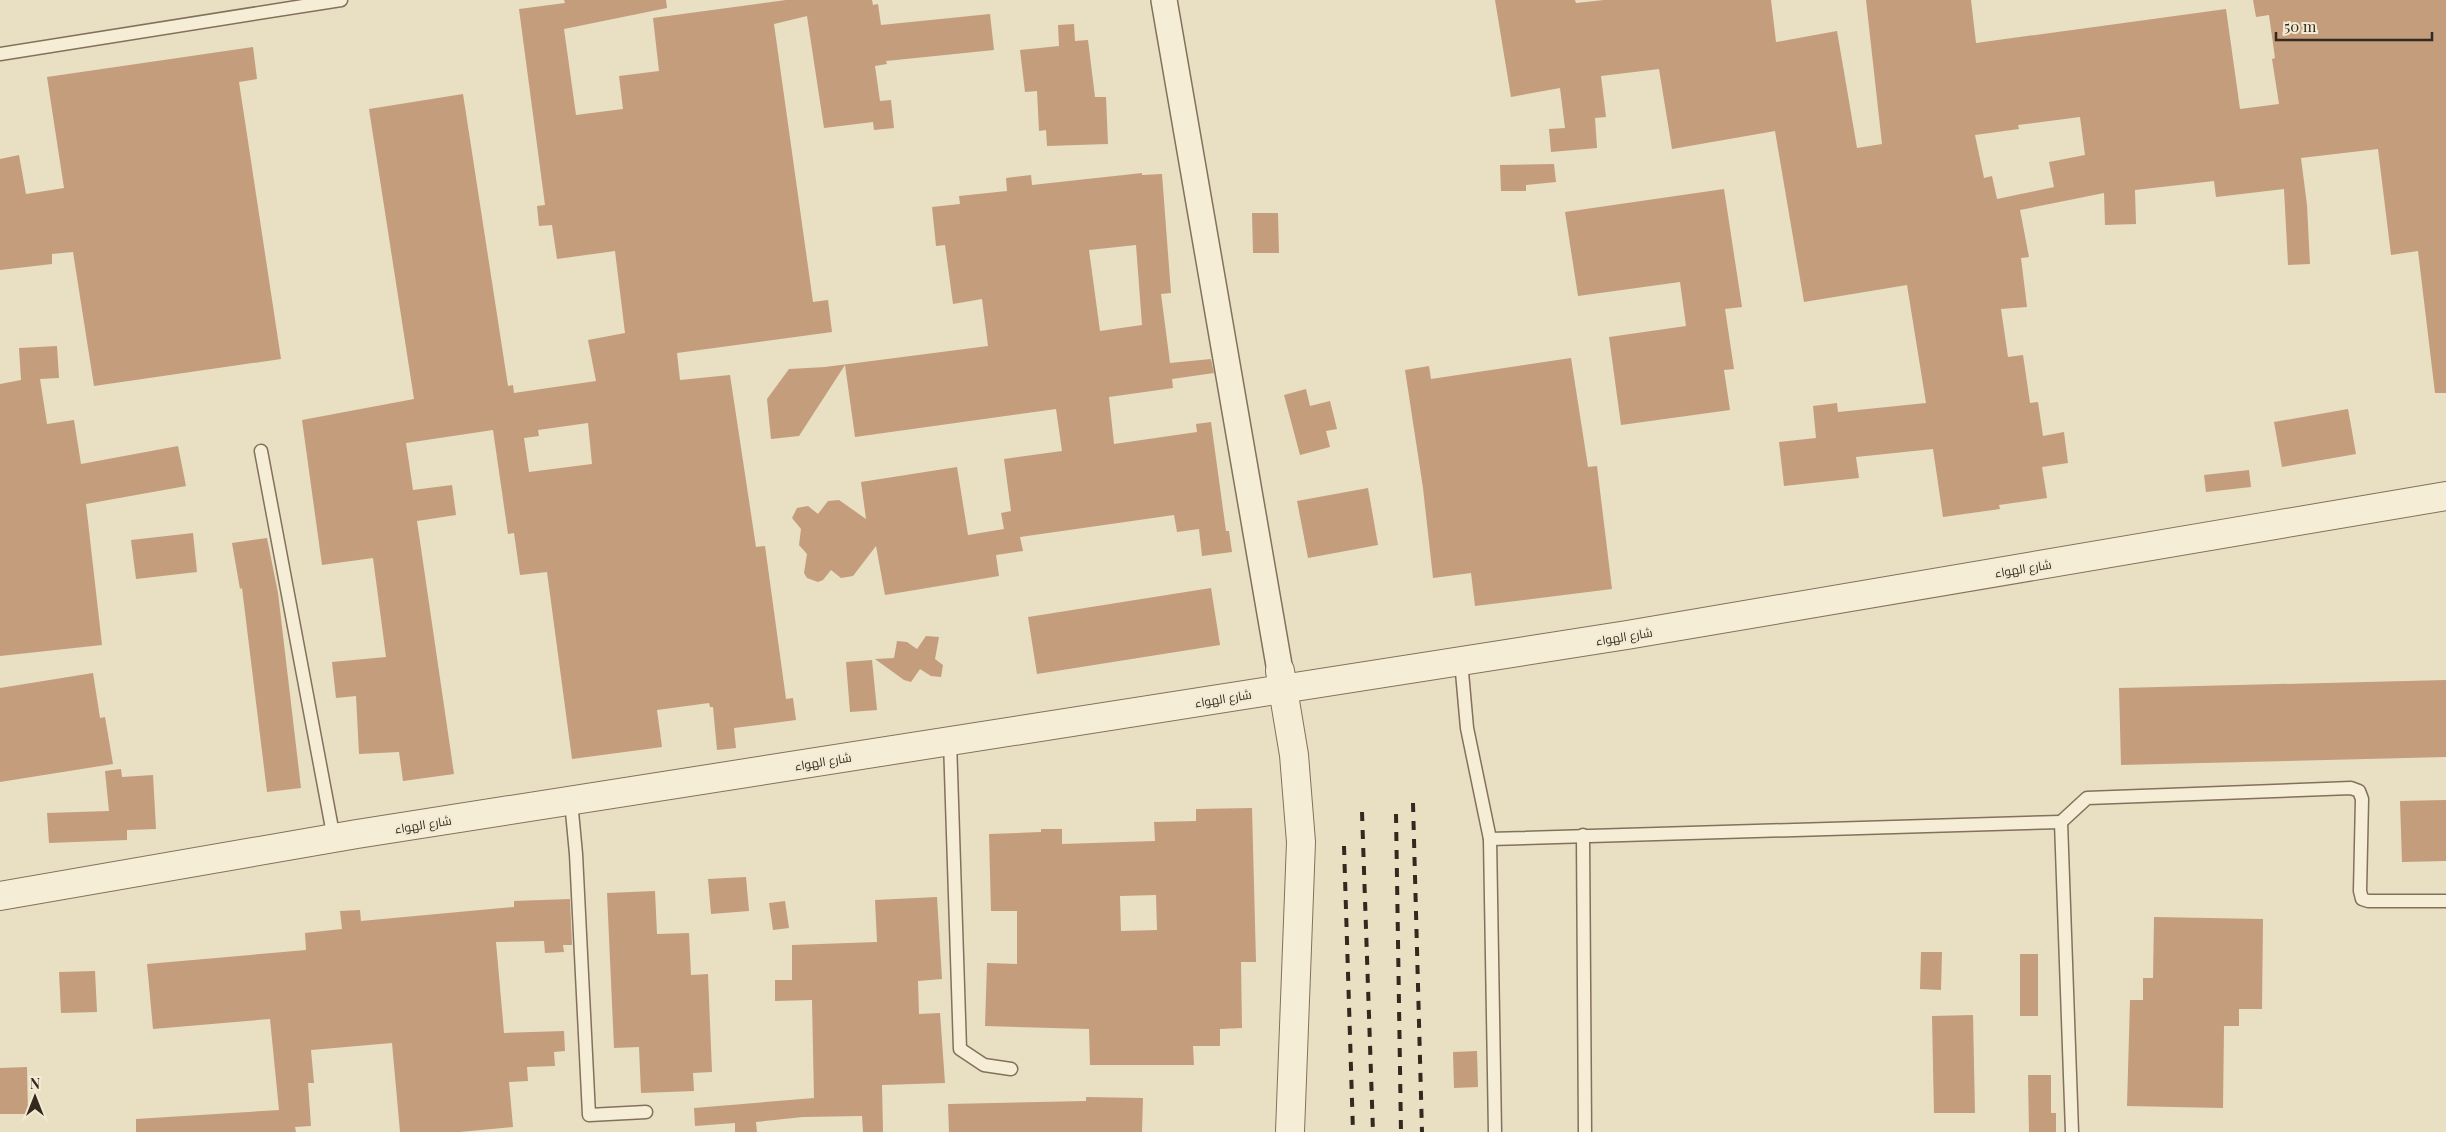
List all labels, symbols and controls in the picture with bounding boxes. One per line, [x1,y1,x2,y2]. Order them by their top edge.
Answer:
scale bar [2276,10,2432,42]
text: 50 m [2284,16,2317,36]
street label: شارع الهواء [1993,556,2053,581]
street label: شارع الهواء [1594,624,1654,649]
street label: شارع الهواء [1193,686,1253,711]
street label: شارع الهواء [793,749,853,774]
street label: شارع الهواء [393,812,453,837]
north arrow [10,1072,60,1122]
text: N [30,1074,40,1093]

